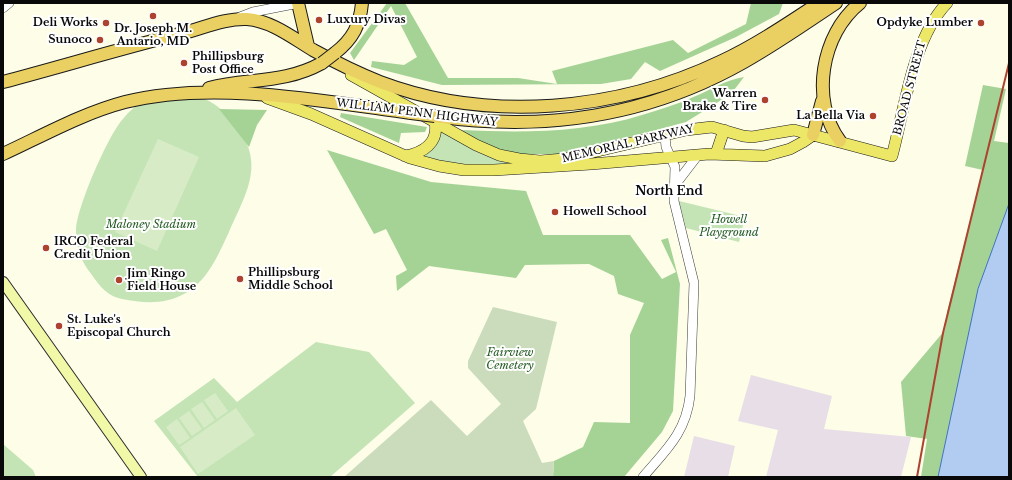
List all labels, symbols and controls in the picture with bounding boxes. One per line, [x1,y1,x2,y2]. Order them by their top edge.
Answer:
marker: Dr. Joseph M. Antario, MD [148,11,158,21]
place label: Luxury Divas [327,13,406,27]
marker: Luxury Divas [314,15,324,25]
place label: Deli Works [33,16,98,30]
place label: Opdyke Lumber [877,16,973,30]
marker: Deli Works [101,18,111,28]
marker: Opdyke Lumber [976,18,986,28]
place label: Dr. Joseph M. Antario, MD [114,22,192,48]
place label: Sunoco [48,33,92,47]
marker: Sunoco [95,35,105,45]
street label: BROAD STREET [891,39,929,137]
place label: Phillipsburg Post Office [192,50,264,76]
marker: Phillipsburg Post Office [179,58,189,68]
place label: Warren Brake & Tire [683,87,757,113]
marker: Warren Brake & Tire [760,95,770,105]
street label: WILLIAM PENN HIGHWAY [336,97,498,129]
place label: La Bella Via [796,109,865,123]
marker: La Bella Via [868,111,878,121]
street label: MEMORIAL PARKWAY [560,122,696,166]
district label: North End [635,185,703,199]
place label: Howell School [563,205,647,219]
marker: Howell School [550,207,560,217]
park label: Howell Playground [699,213,759,239]
park label: Maloney Stadium [106,218,196,232]
place label: IRCO Federal Credit Union [54,235,133,261]
marker: IRCO Federal Credit Union [41,243,51,253]
place label: Phillipsburg Middle School [248,266,333,292]
place label: Jim Ringo Field House [127,267,196,293]
marker: Phillipsburg Middle School [235,274,245,284]
marker: Jim Ringo Field House [114,275,124,285]
place label: St. Luke's Episcopal Church [67,313,171,339]
marker: St. Luke's Episcopal Church [54,321,64,331]
park label: Fairview Cemetery [486,346,534,372]

